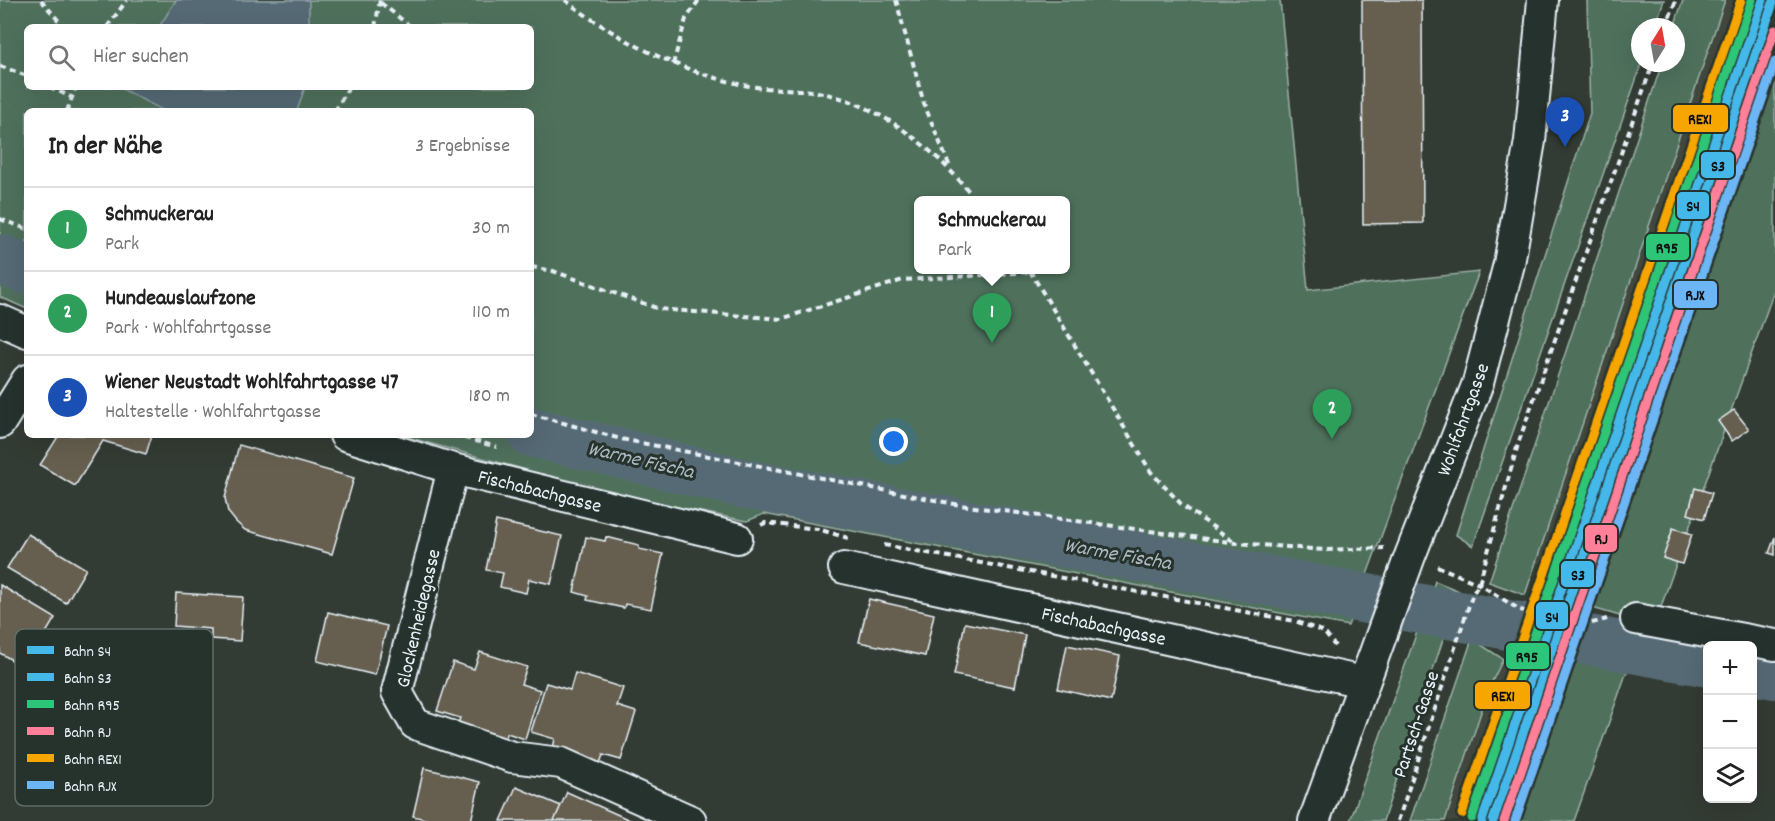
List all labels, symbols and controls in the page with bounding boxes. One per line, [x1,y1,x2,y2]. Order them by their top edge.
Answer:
north arrow [1631,18,1685,72]
search box [24,24,534,90]
icon: search [45,41,78,74]
text: Hier suchen [93,42,189,73]
pin: 3 [1546,98,1584,147]
line badge: REX1 [1672,104,1729,133]
text: REX1 [1688,109,1712,132]
text: In der Nähe [48,129,162,166]
text: 3 Ergebnisse [415,133,510,161]
line badge: S3 [1700,151,1735,179]
text: S3 [1711,156,1725,179]
line badge: S4 [1676,191,1710,220]
popup [914,196,1070,274]
text: S4 [1686,196,1700,219]
text: Schmuckerau [105,200,214,231]
text: Schmuckerau [938,206,1046,237]
text: 1 [65,215,70,243]
text: 30 m [472,215,510,243]
text: Park [105,231,139,259]
line badge: R95 [1645,233,1690,261]
text: Park [938,237,972,265]
text: R95 [1656,238,1678,261]
line badge: RJX [1673,280,1718,309]
text: Hundeauslaufzone [105,284,256,315]
text: RJX [1685,285,1705,308]
pin: 1 [972,294,1012,343]
text: 2 [63,299,72,327]
text: 110 m [472,299,510,327]
text: Park · Wohlfahrtgasse [105,315,271,343]
street label: Wohlfahrtgasse [1431,359,1498,480]
text: Wiener Neustadt Wohlfahrtgasse 47 [105,368,398,399]
text: 3 [63,383,72,411]
text: 180 m [468,383,510,411]
pin: 2 [1312,390,1352,439]
text: Haltestelle · Wohlfahrtgasse [105,399,321,427]
your location [879,427,908,456]
water label: Warme Fischa [584,435,697,489]
street label: Fischabachgasse [474,464,604,522]
line badge: RJ [1584,524,1618,553]
text: RJ [1594,529,1608,552]
water label: Warme Fischa [1062,532,1174,580]
street label: Glockenheidegasse [390,546,450,691]
line badge: S3 [1560,560,1595,588]
text: S3 [1571,565,1585,588]
street label: Fischabachgasse [1039,601,1168,655]
line badge: S4 [1535,601,1569,630]
text: S4 [1545,607,1559,630]
legend [15,629,213,806]
text: Bahn S4 [64,641,111,664]
map controls [1703,641,1757,803]
button: + [1703,641,1757,695]
line badge: R95 [1505,642,1550,670]
text: R95 [1516,647,1538,670]
text: Bahn S3 [64,668,112,691]
street label: Partsch-Gasse [1387,668,1448,782]
line badge: REX1 [1474,681,1531,710]
text: REX1 [1491,686,1515,709]
text: Bahn R95 [64,695,120,718]
button: − [1703,695,1757,749]
text: Bahn RJ [64,722,111,745]
text: Bahn REX1 [64,749,122,772]
button: layers [1703,749,1757,803]
text: Bahn RJX [64,776,117,799]

